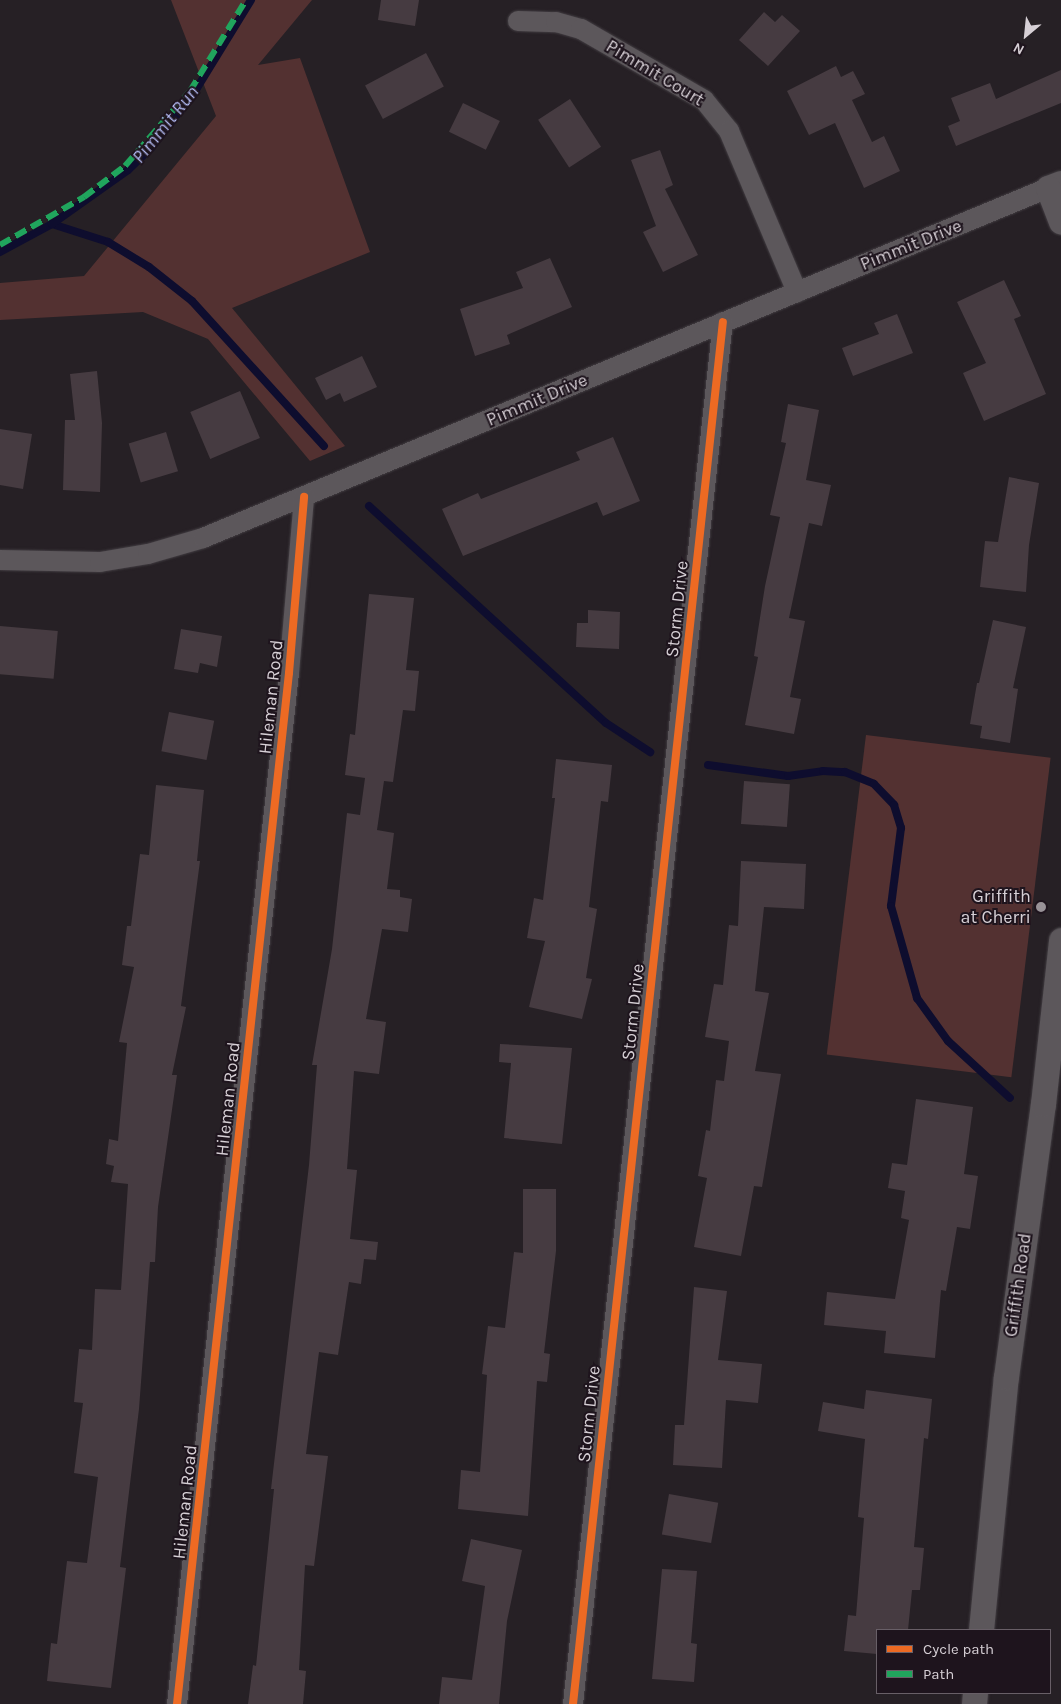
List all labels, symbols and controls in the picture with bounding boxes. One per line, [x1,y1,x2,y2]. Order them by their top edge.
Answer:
north arrow [1001,10,1051,60]
street label: Pimmit Court [602,35,708,111]
text: N [1010,39,1027,59]
water label: Pimmit Run [128,82,204,168]
street label: Pimmit Drive [857,215,965,275]
street label: Pimmit Drive [483,369,591,431]
street label: Storm Drive [661,560,693,658]
street label: Hileman Road [254,639,288,755]
place label: Griffith at Cherri [961,886,1031,929]
marker: Griffith at Cherri [1035,901,1047,913]
street label: Storm Drive [617,963,649,1061]
street label: Hileman Road [211,1041,245,1157]
street label: Griffith Road [1000,1232,1036,1338]
street label: Storm Drive [573,1365,605,1463]
street label: Hileman Road [168,1444,202,1560]
legend [876,1629,1051,1694]
text: Cycle path [923,1640,994,1658]
text: Path [923,1665,954,1683]

